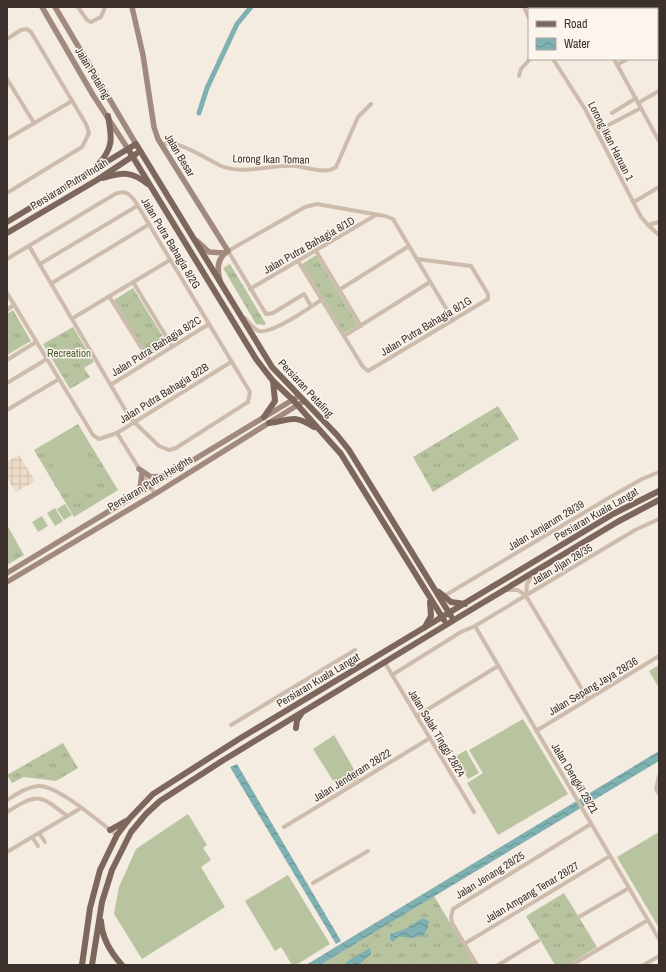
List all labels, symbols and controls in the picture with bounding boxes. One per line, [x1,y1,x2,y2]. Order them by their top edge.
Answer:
legend [528,8,658,60]
text: Road [564,16,588,32]
text: Water [564,36,591,52]
street label: Jalan Petaling [72,45,114,101]
street label: Lorong Ikan Haruan 1 [585,99,637,183]
street label: Jalan Besar [162,131,198,179]
street label: Lorong Ikan Toman [232,151,310,167]
street label: Persiaran Putra Indah [28,155,110,213]
street label: Jalan Putra Bahagia 8/2G [138,195,204,291]
street label: Jalan Putra Bahagia 8/1D [261,213,357,277]
street label: Jalan Putra Bahagia 8/1G [378,293,474,359]
street label: Jalan Putra Bahagia 8/2C [108,312,204,379]
park label: Recreation [47,346,91,360]
street label: Persiaran Petaling [275,356,337,420]
street label: Jalan Putra Bahagia 8/2B [117,360,211,426]
street label: Persiaran Putra Heights [105,452,195,514]
street label: Persiaran Kuala Langat [551,484,641,544]
street label: Jalan Jenjarum 28/39 [505,497,587,553]
street label: Jalan Jijan 28/35 [529,540,595,588]
street label: Persiaran Kuala Langat [274,649,363,710]
street label: Jalan Sepang Jaya 28/36 [546,654,640,718]
street label: Jalan Salak Tinggi 28/24 [405,687,469,779]
street label: Jalan Dengkil 28/21 [548,740,602,816]
street label: Jalan Jenderam 28/22 [310,745,394,805]
street label: Jalan Jenang 28/25 [453,848,527,902]
street label: Jalan Ampang Tenar 28/27 [482,858,582,926]

